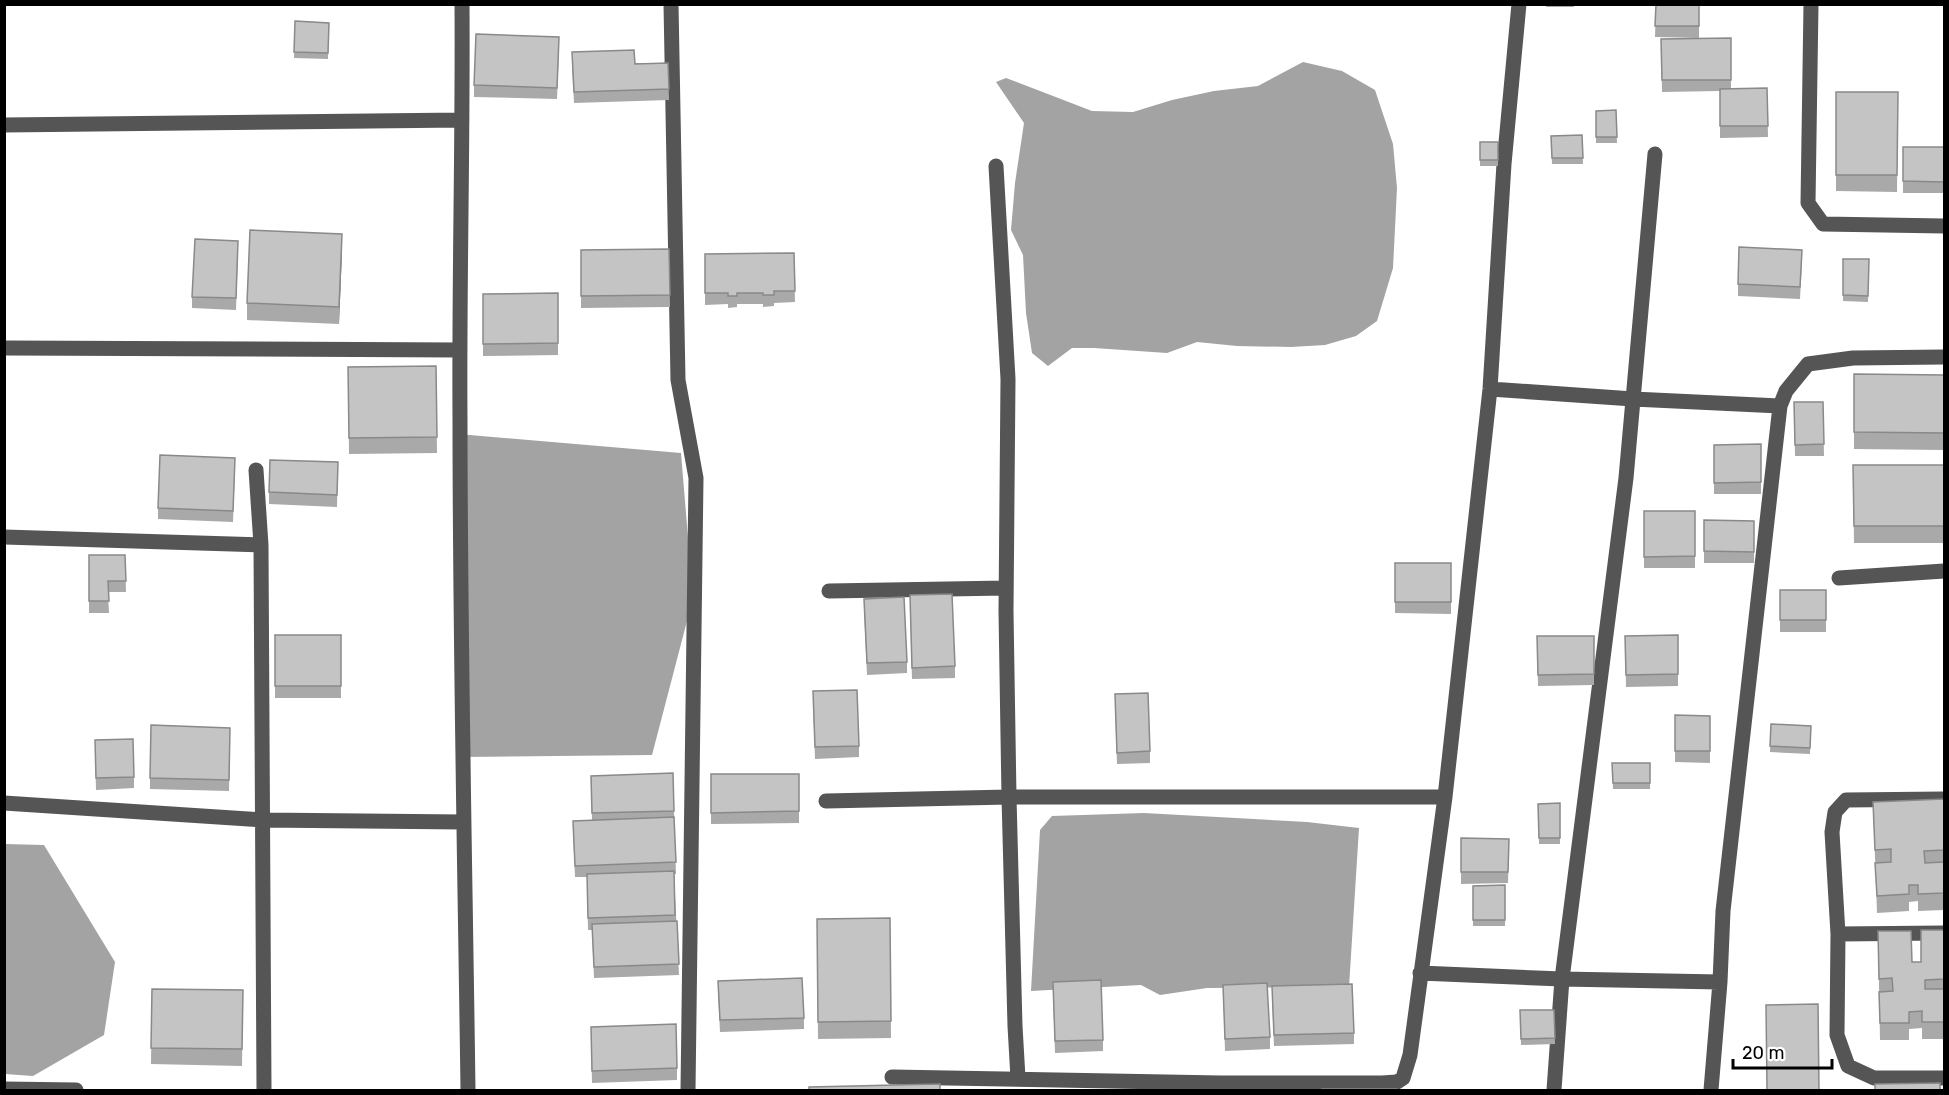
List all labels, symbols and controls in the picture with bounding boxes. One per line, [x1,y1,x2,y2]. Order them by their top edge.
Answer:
scale bar [1733,1032,1832,1070]
text: 20 m [1742,1042,1784,1064]

